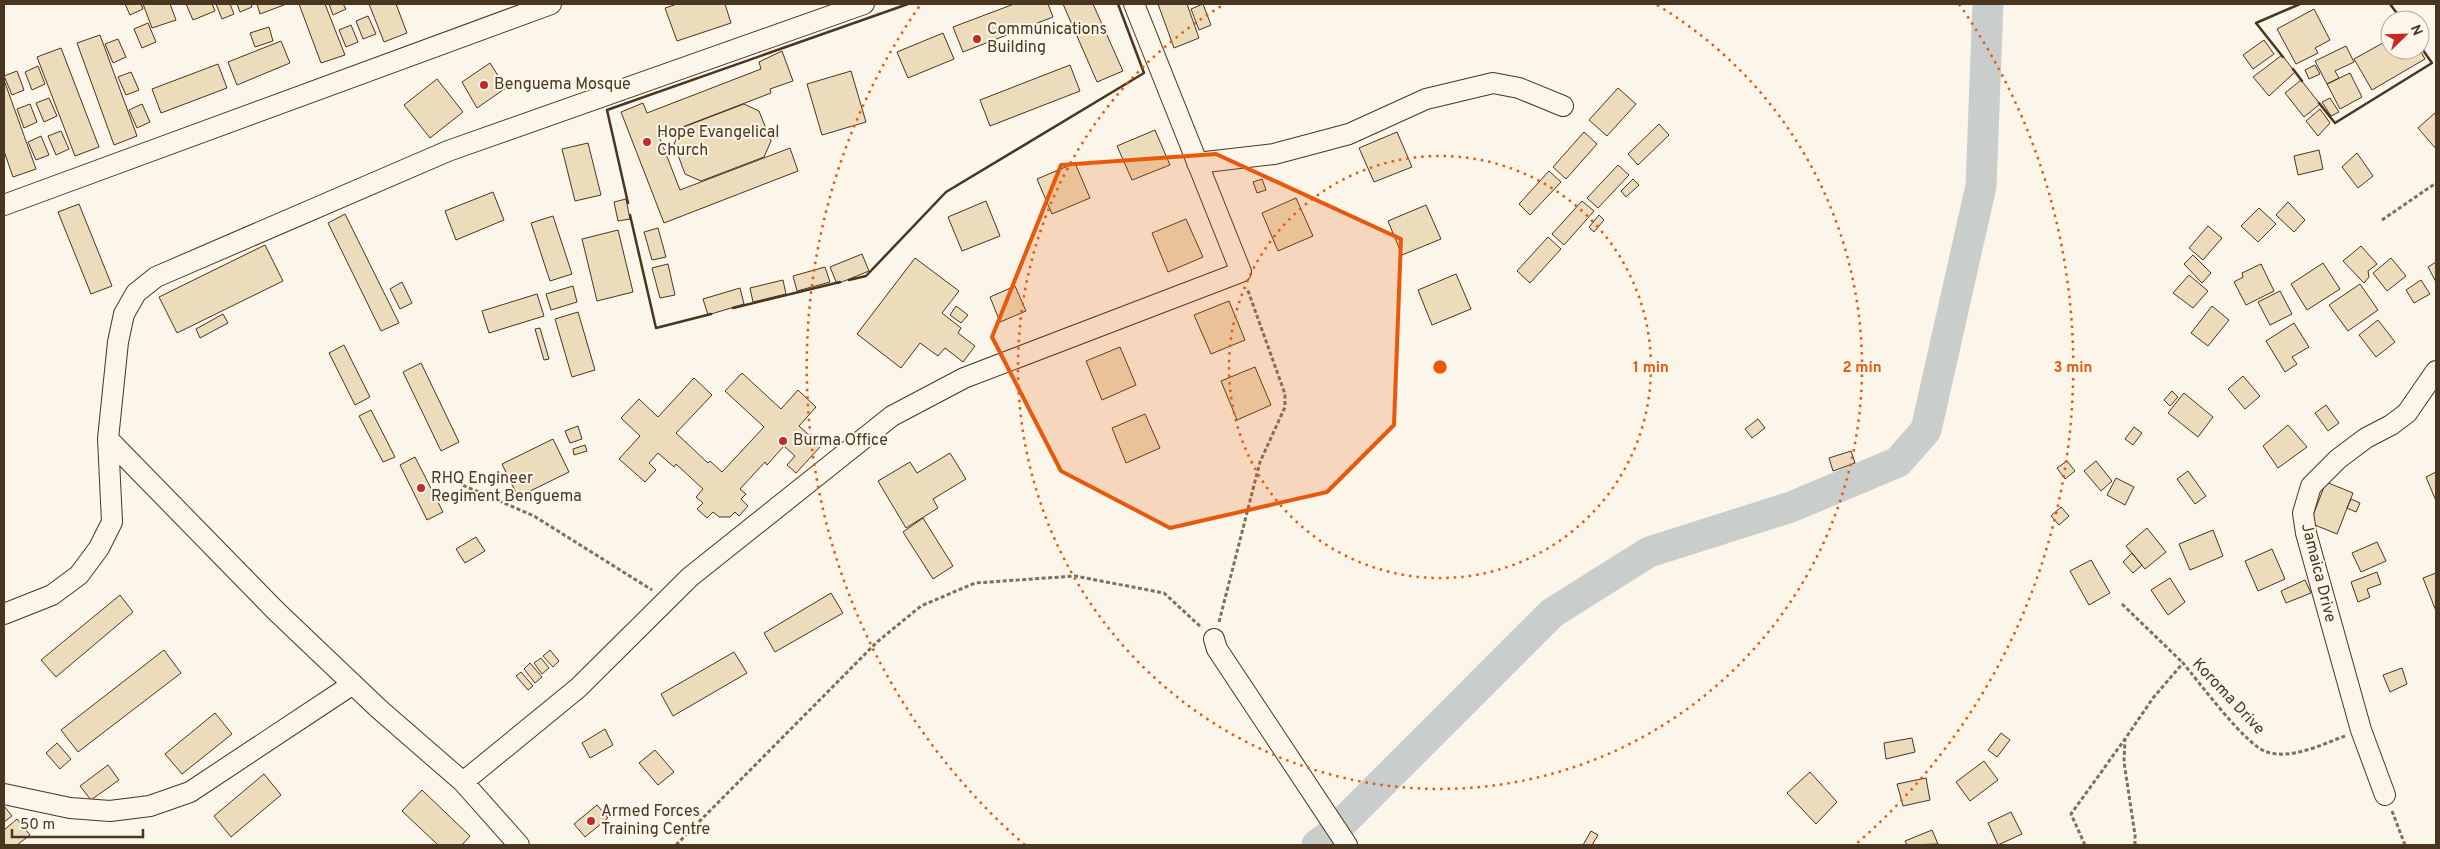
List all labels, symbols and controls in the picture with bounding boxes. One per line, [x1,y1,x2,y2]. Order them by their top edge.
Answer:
north arrow [2380,10,2430,60]
place label: Communications Building [987,20,1107,58]
text: N [2406,23,2425,38]
marker: Communications Building [971,33,983,45]
place label: Benguema Mosque [494,75,631,95]
marker: Benguema Mosque [478,79,490,91]
place label: Hope Evangelical Church [657,123,779,161]
marker: Hope Evangelical Church [641,136,653,148]
centre of rings [1431,358,1449,376]
text: 1 min [1633,359,1669,378]
text: 2 min [1842,359,1882,378]
text: 3 min [2053,359,2093,378]
place label: Burma Office [793,431,888,451]
marker: Burma Office [777,435,789,447]
place label: RHQ Engineer Regiment Benguema [431,469,582,507]
marker: RHQ Engineer Regiment Benguema [415,482,427,494]
street label: Jamaica Drive [2296,521,2340,625]
street label: Koroma Drive [2187,655,2269,739]
place label: Armed Forces Training Centre [601,802,710,840]
scale bar [12,806,144,838]
marker: Armed Forces Training Centre [585,815,597,827]
text: 50 m [20,816,55,835]

